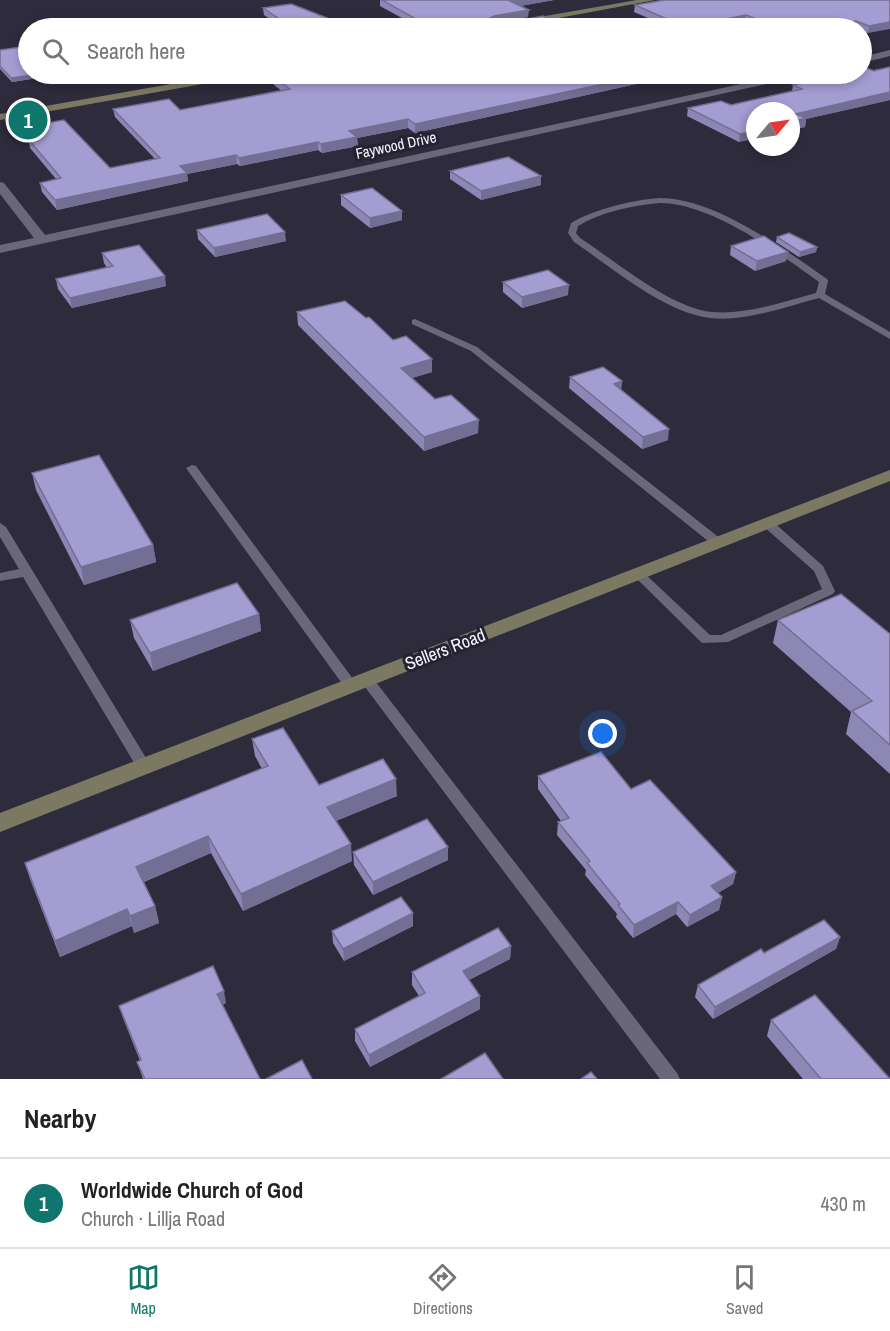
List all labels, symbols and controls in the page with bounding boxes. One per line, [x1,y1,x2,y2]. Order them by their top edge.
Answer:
search box [18,18,872,84]
icon: search [39,35,72,68]
text: Search here [87,36,185,66]
pin: 1 [9,98,48,142]
north arrow [746,102,800,156]
street label: Faywood Drive [354,126,438,164]
street label: Sellers Road [401,622,489,676]
your location [588,719,617,748]
text: Nearby [24,1101,96,1136]
text: Worldwide Church of God [81,1175,303,1205]
text: 1 [39,1190,48,1217]
text: 430 m [820,1190,866,1217]
text: Church · Lillja Road [81,1205,225,1232]
tab: Map [127,1261,160,1319]
tab: Directions [413,1261,473,1319]
tab: Saved [726,1261,763,1319]

